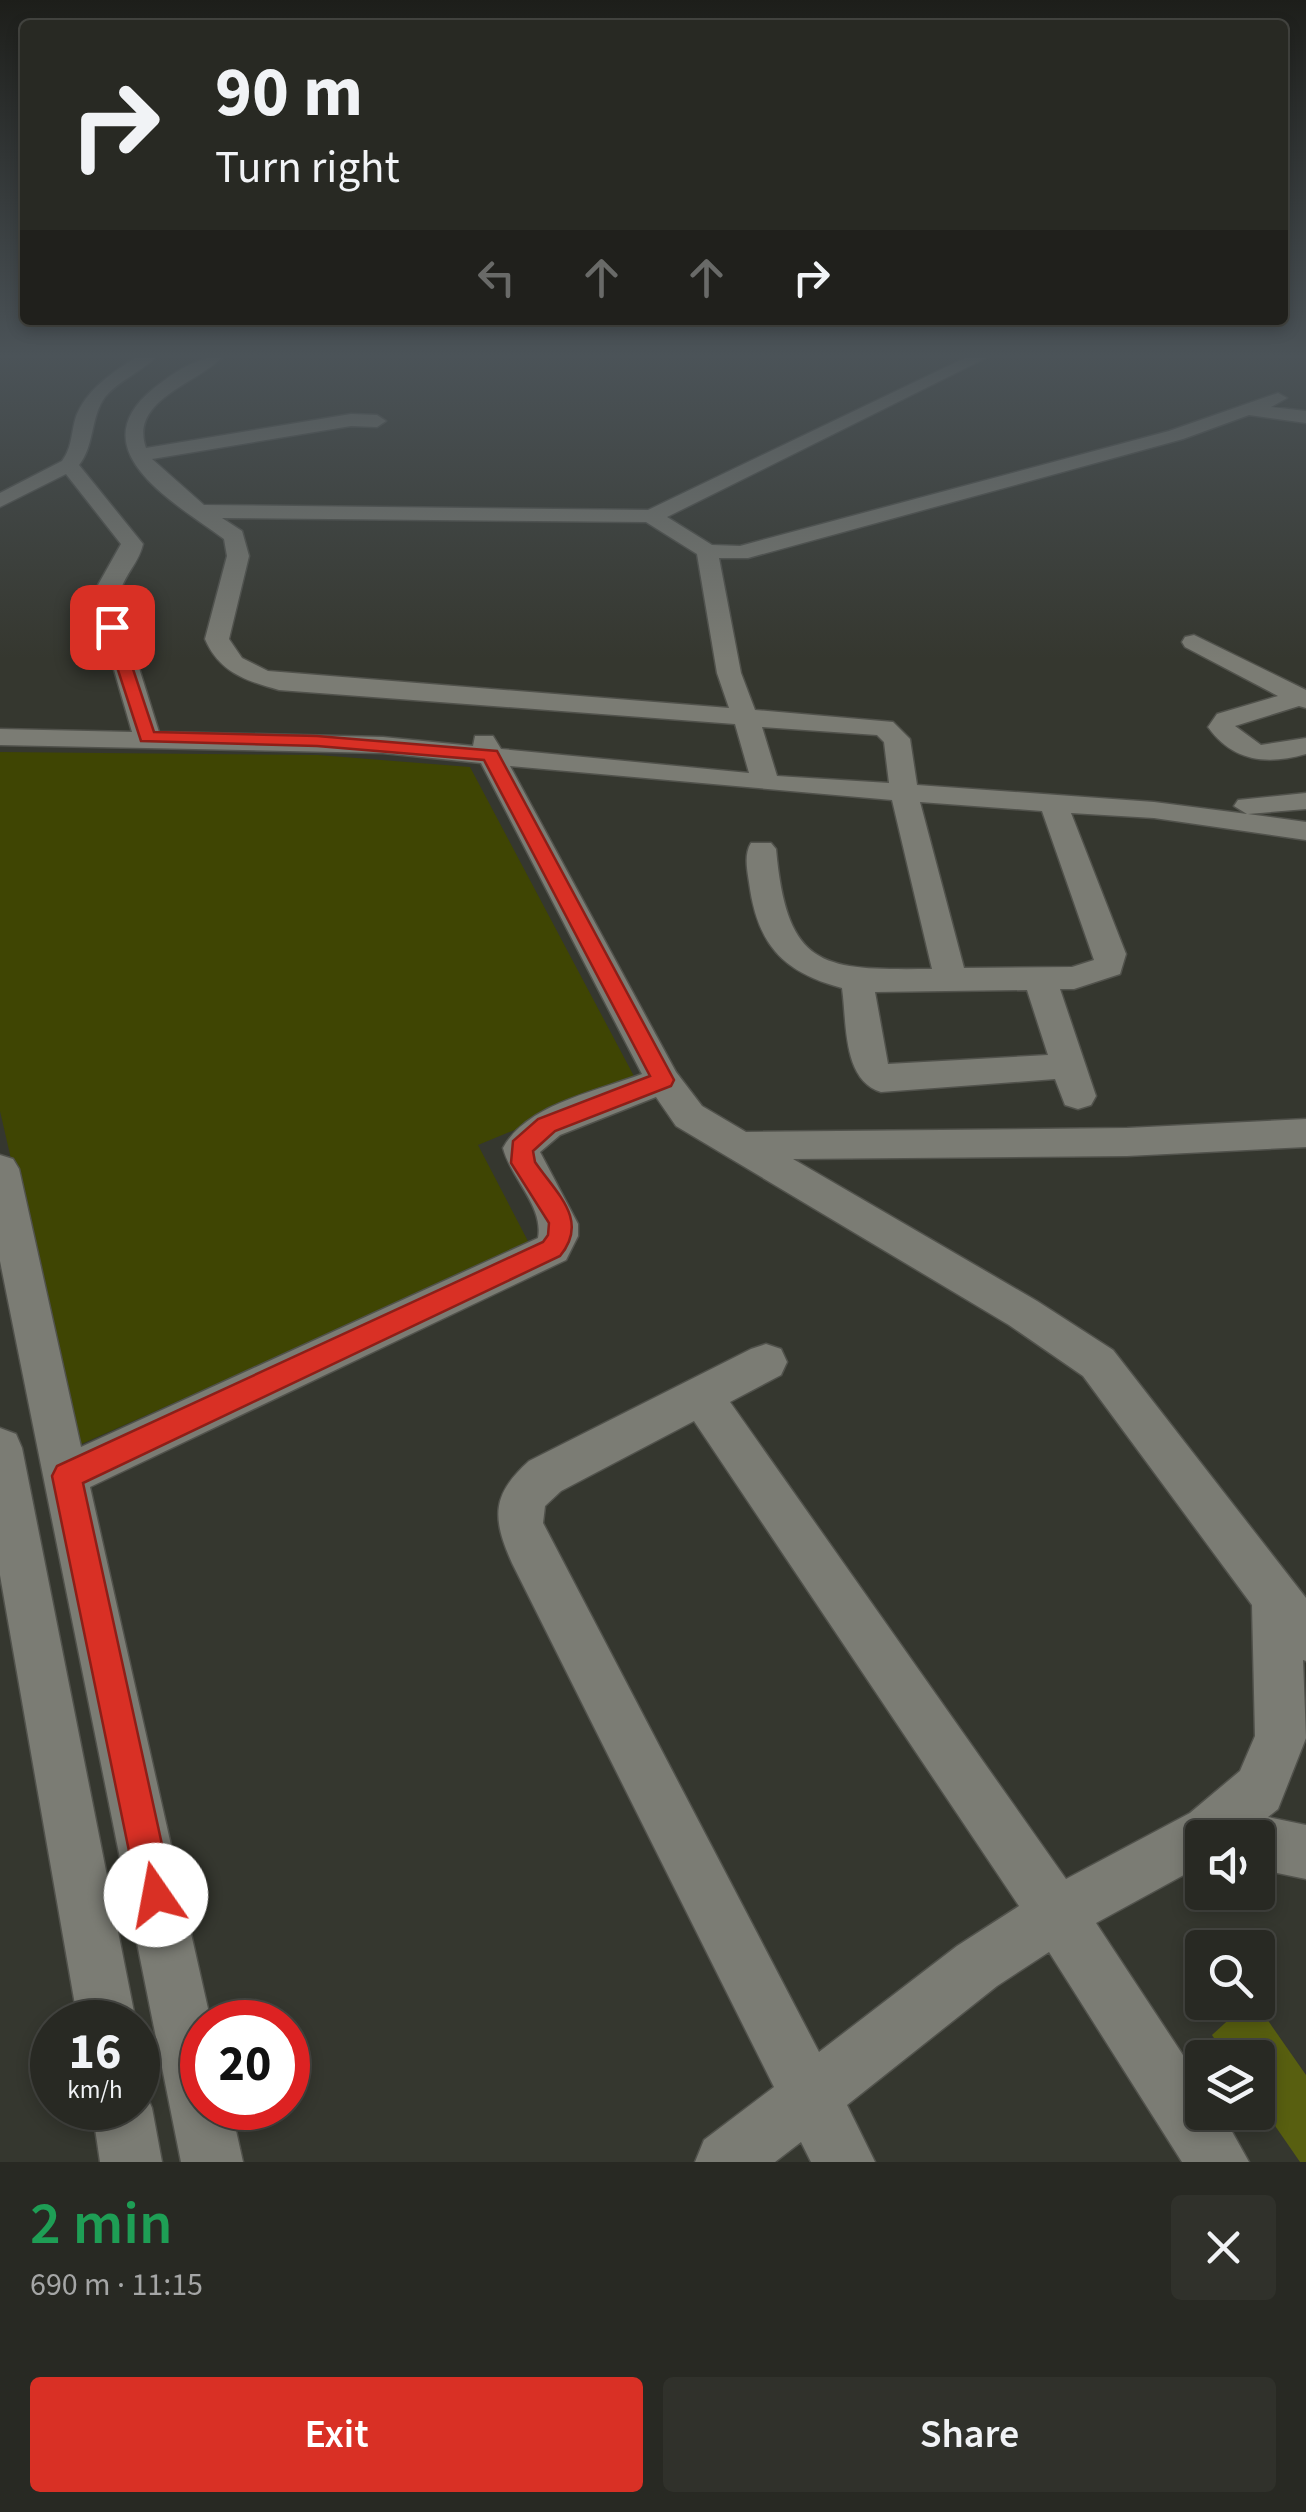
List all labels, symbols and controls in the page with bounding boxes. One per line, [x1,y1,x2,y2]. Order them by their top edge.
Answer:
text: 90 m [215,43,363,143]
icon: right [50,60,180,190]
text: Turn right [215,136,400,200]
icon: left [469,250,524,305]
icon: ahead [574,250,629,305]
icon: ahead [679,250,734,305]
icon: right [784,250,839,305]
pin [70,585,155,670]
icon: arrive [85,600,140,655]
map controls [1185,1820,1275,2130]
button: sound [1185,1820,1275,1910]
position arrow [104,1843,208,1947]
button: search [1185,1930,1275,2020]
speed limit sign: 20 [180,2000,310,2130]
text: 16 [69,2017,121,2088]
button: layers [1185,2040,1275,2130]
text: km/h [67,2072,123,2108]
text: 2 min [30,2182,173,2267]
button: close [1171,2195,1276,2300]
text: 690 m · 11:15 [30,2262,203,2308]
button: Exit [30,2377,643,2492]
button: Share [663,2377,1276,2492]

